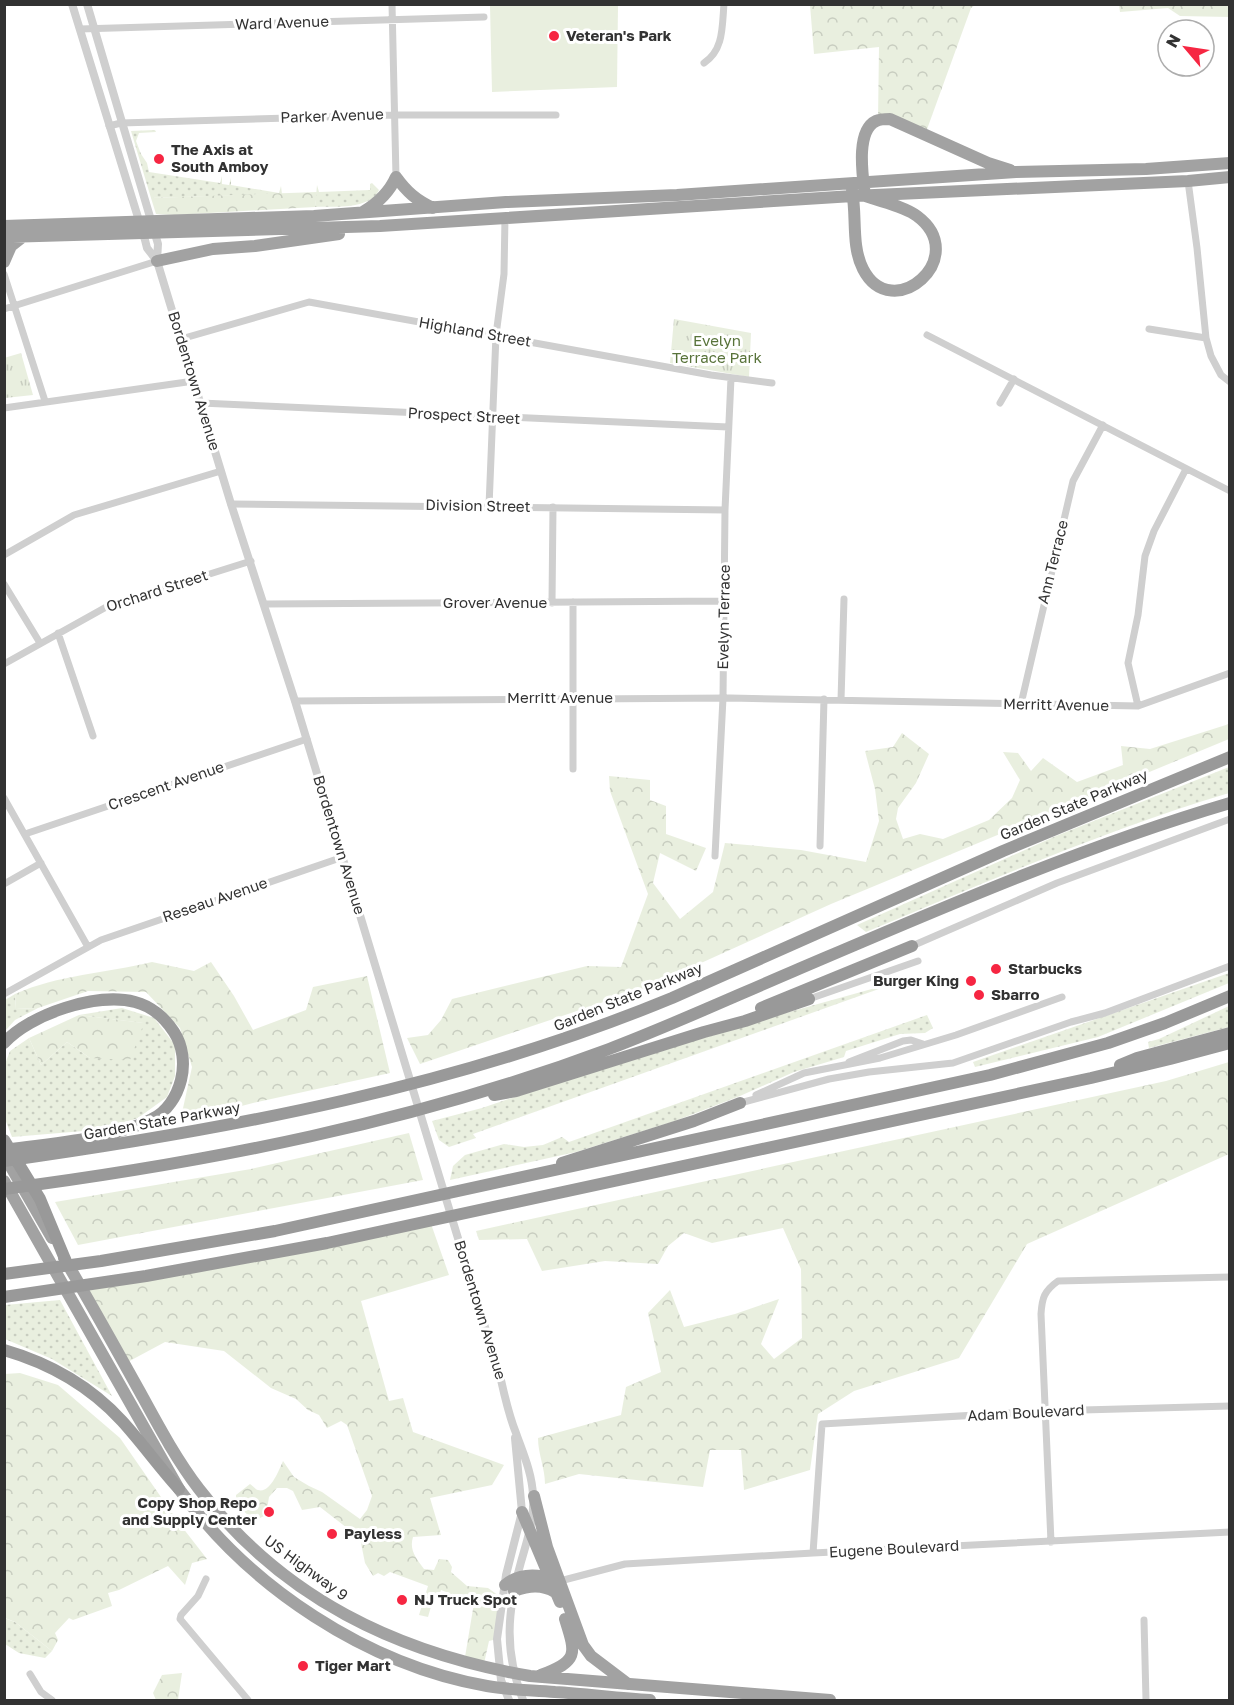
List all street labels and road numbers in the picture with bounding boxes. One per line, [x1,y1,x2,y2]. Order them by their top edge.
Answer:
street label: Ward Avenue [235,11,329,33]
street label: Parker Avenue [280,104,384,126]
street label: Bordentown Avenue [165,309,225,453]
street label: Highland Street [418,312,533,350]
street label: Prospect Street [407,403,521,427]
street label: Division Street [425,495,531,515]
street label: Ann Terrace [1033,518,1071,606]
street label: Evelyn Terrace [713,564,733,670]
street label: Orchard Street [104,565,210,615]
street label: Grover Avenue [443,593,547,611]
street label: Merritt Avenue [507,688,613,706]
street label: Merritt Avenue [1003,694,1109,714]
street label: Crescent Avenue [105,757,226,813]
street label: Garden State Parkway [997,765,1151,843]
street label: Bordentown Avenue [310,773,370,917]
street label: Reseau Avenue [160,873,270,925]
street label: Garden State Parkway [551,958,705,1034]
street label: Garden State Parkway [82,1097,242,1143]
street label: Bordentown Avenue [451,1238,511,1382]
street label: Adam Boulevard [967,1400,1085,1424]
street label: US Highway 9 [261,1531,352,1604]
street label: Eugene Boulevard [828,1536,960,1560]

